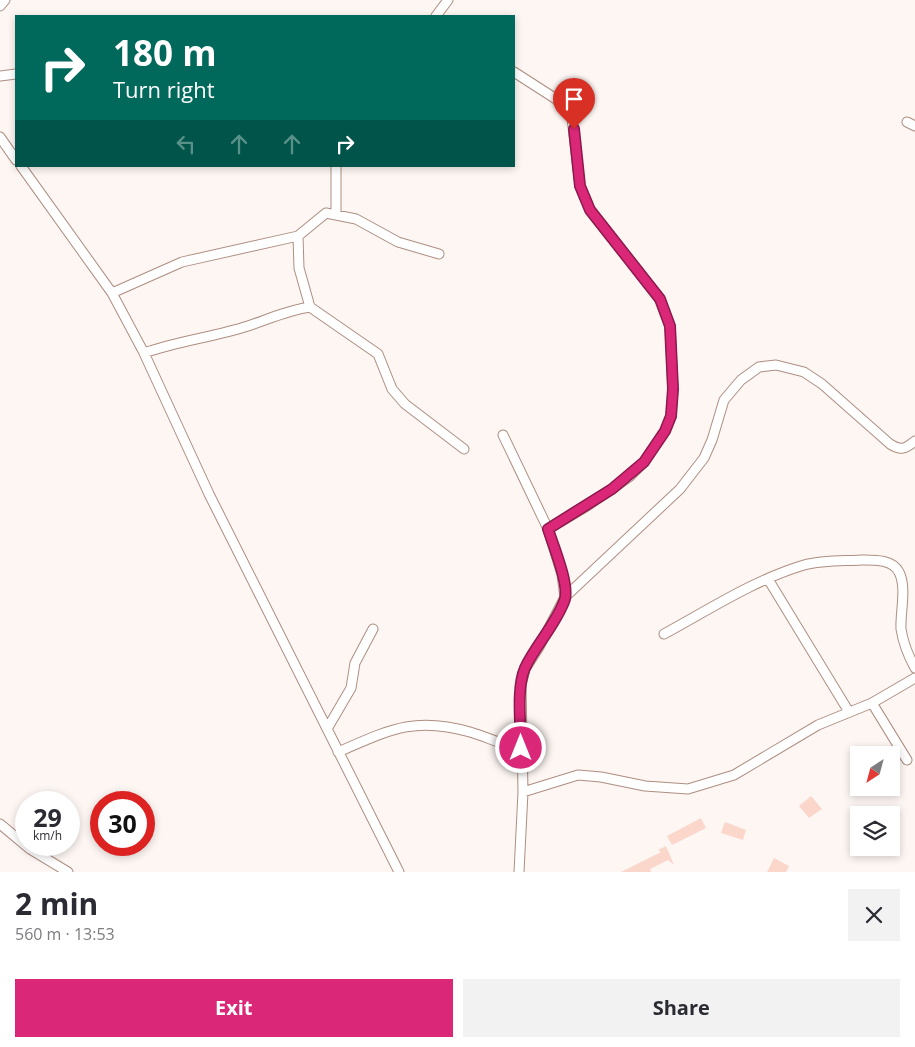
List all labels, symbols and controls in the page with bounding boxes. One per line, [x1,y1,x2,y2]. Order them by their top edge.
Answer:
text: 180 m [113,29,217,76]
icon: right [30,35,95,100]
text: Turn right [113,74,215,104]
pin [553,78,595,129]
icon: arrive [560,85,588,113]
icon: left [172,130,200,158]
icon: ahead [225,130,253,158]
icon: ahead [278,130,306,158]
icon: right [331,130,359,158]
position arrow [494,721,546,773]
north arrow [850,746,900,796]
map controls [850,746,900,856]
speed limit sign: 30 [90,791,155,856]
text: 29 [33,800,62,834]
button: layers [850,806,900,856]
text: km/h [33,827,62,844]
text: 2 min [15,883,98,924]
button: close [848,889,900,941]
text: 560 m · 13:53 [15,923,115,945]
button: Exit [15,979,453,1037]
button: Share [463,979,900,1037]

